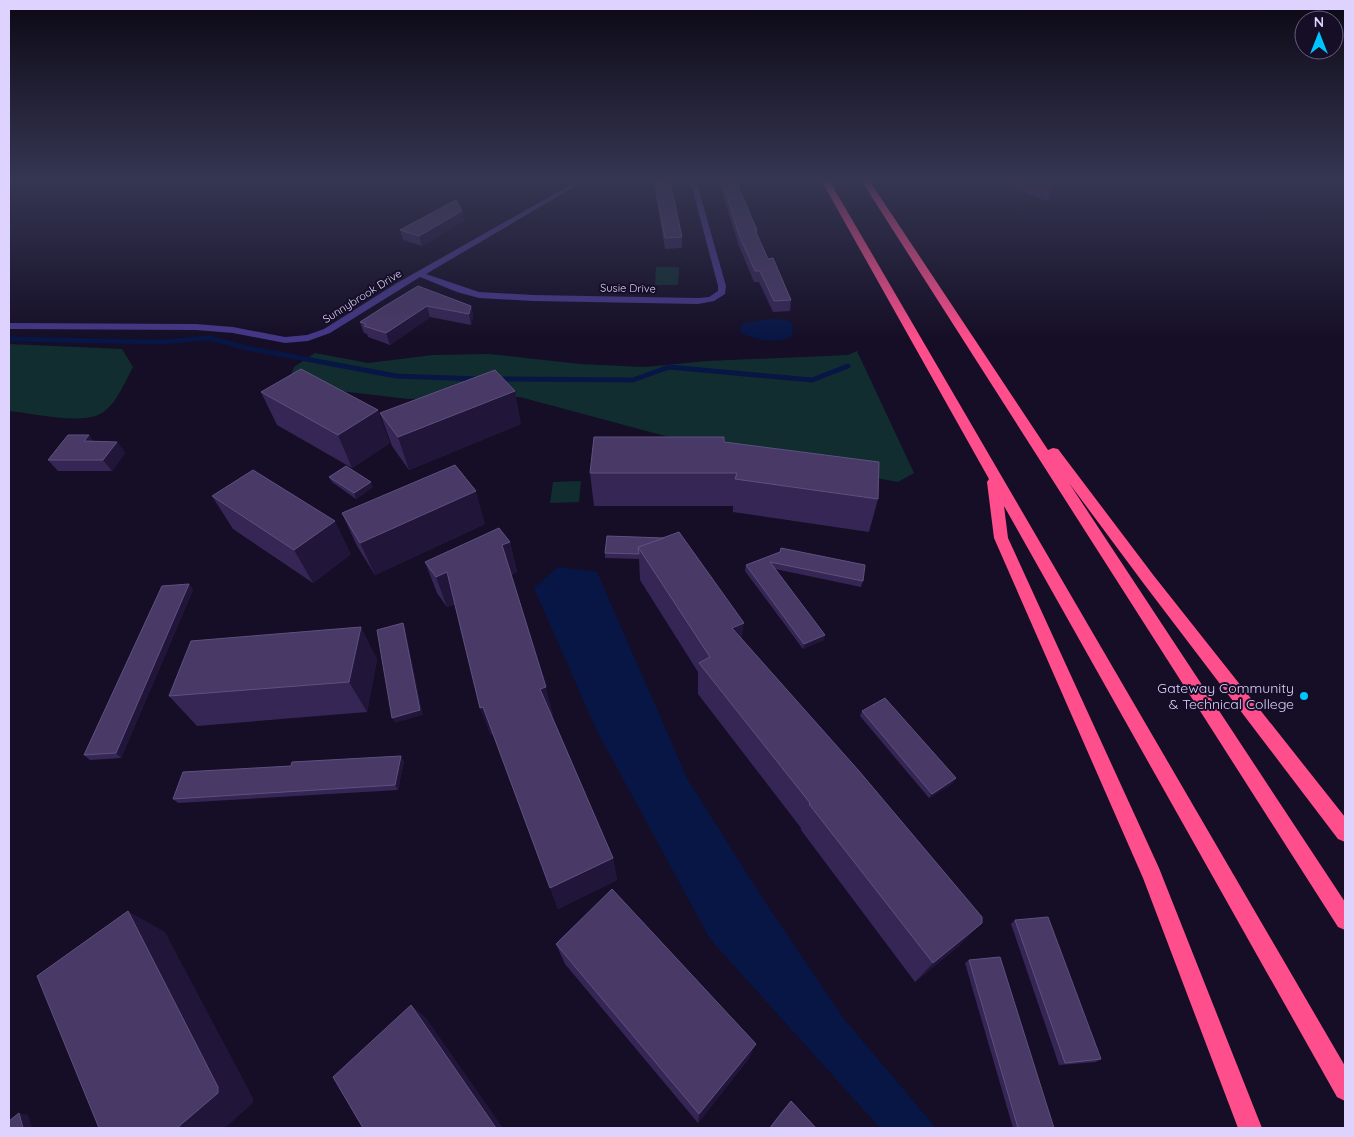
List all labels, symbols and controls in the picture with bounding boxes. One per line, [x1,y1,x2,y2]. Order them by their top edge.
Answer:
north arrow [1294,10,1344,60]
text: N [1314,13,1324,31]
street label: Sunnybrook Drive [320,266,404,326]
street label: Susie Drive [600,281,656,295]
place label: Gateway Community & Technical College [1157,679,1294,713]
marker: Gateway Community & Technical College [1298,690,1310,702]

